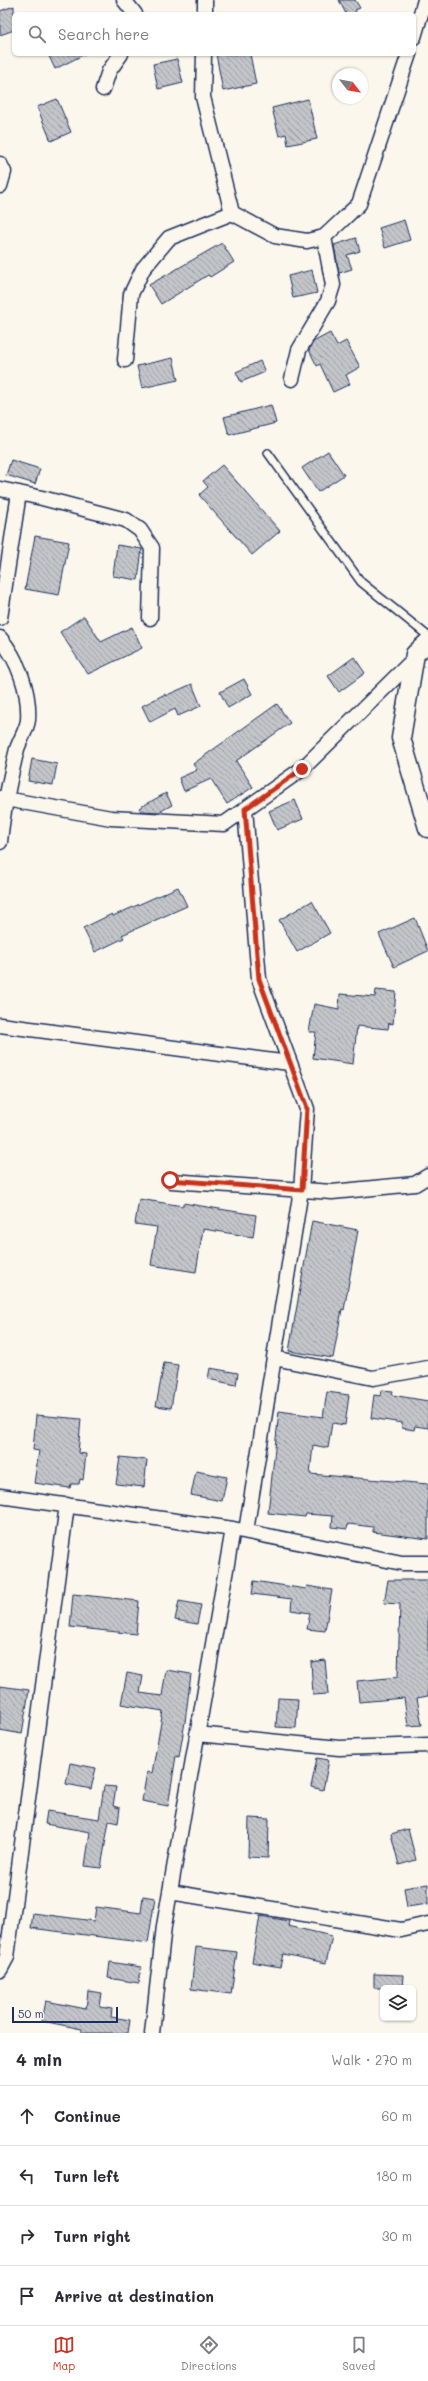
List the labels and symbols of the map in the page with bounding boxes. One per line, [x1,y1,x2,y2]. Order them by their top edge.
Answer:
north arrow [332,68,368,104]
route end [293,760,311,778]
route start [161,1171,179,1189]
scale bar [12,2005,118,2024]

